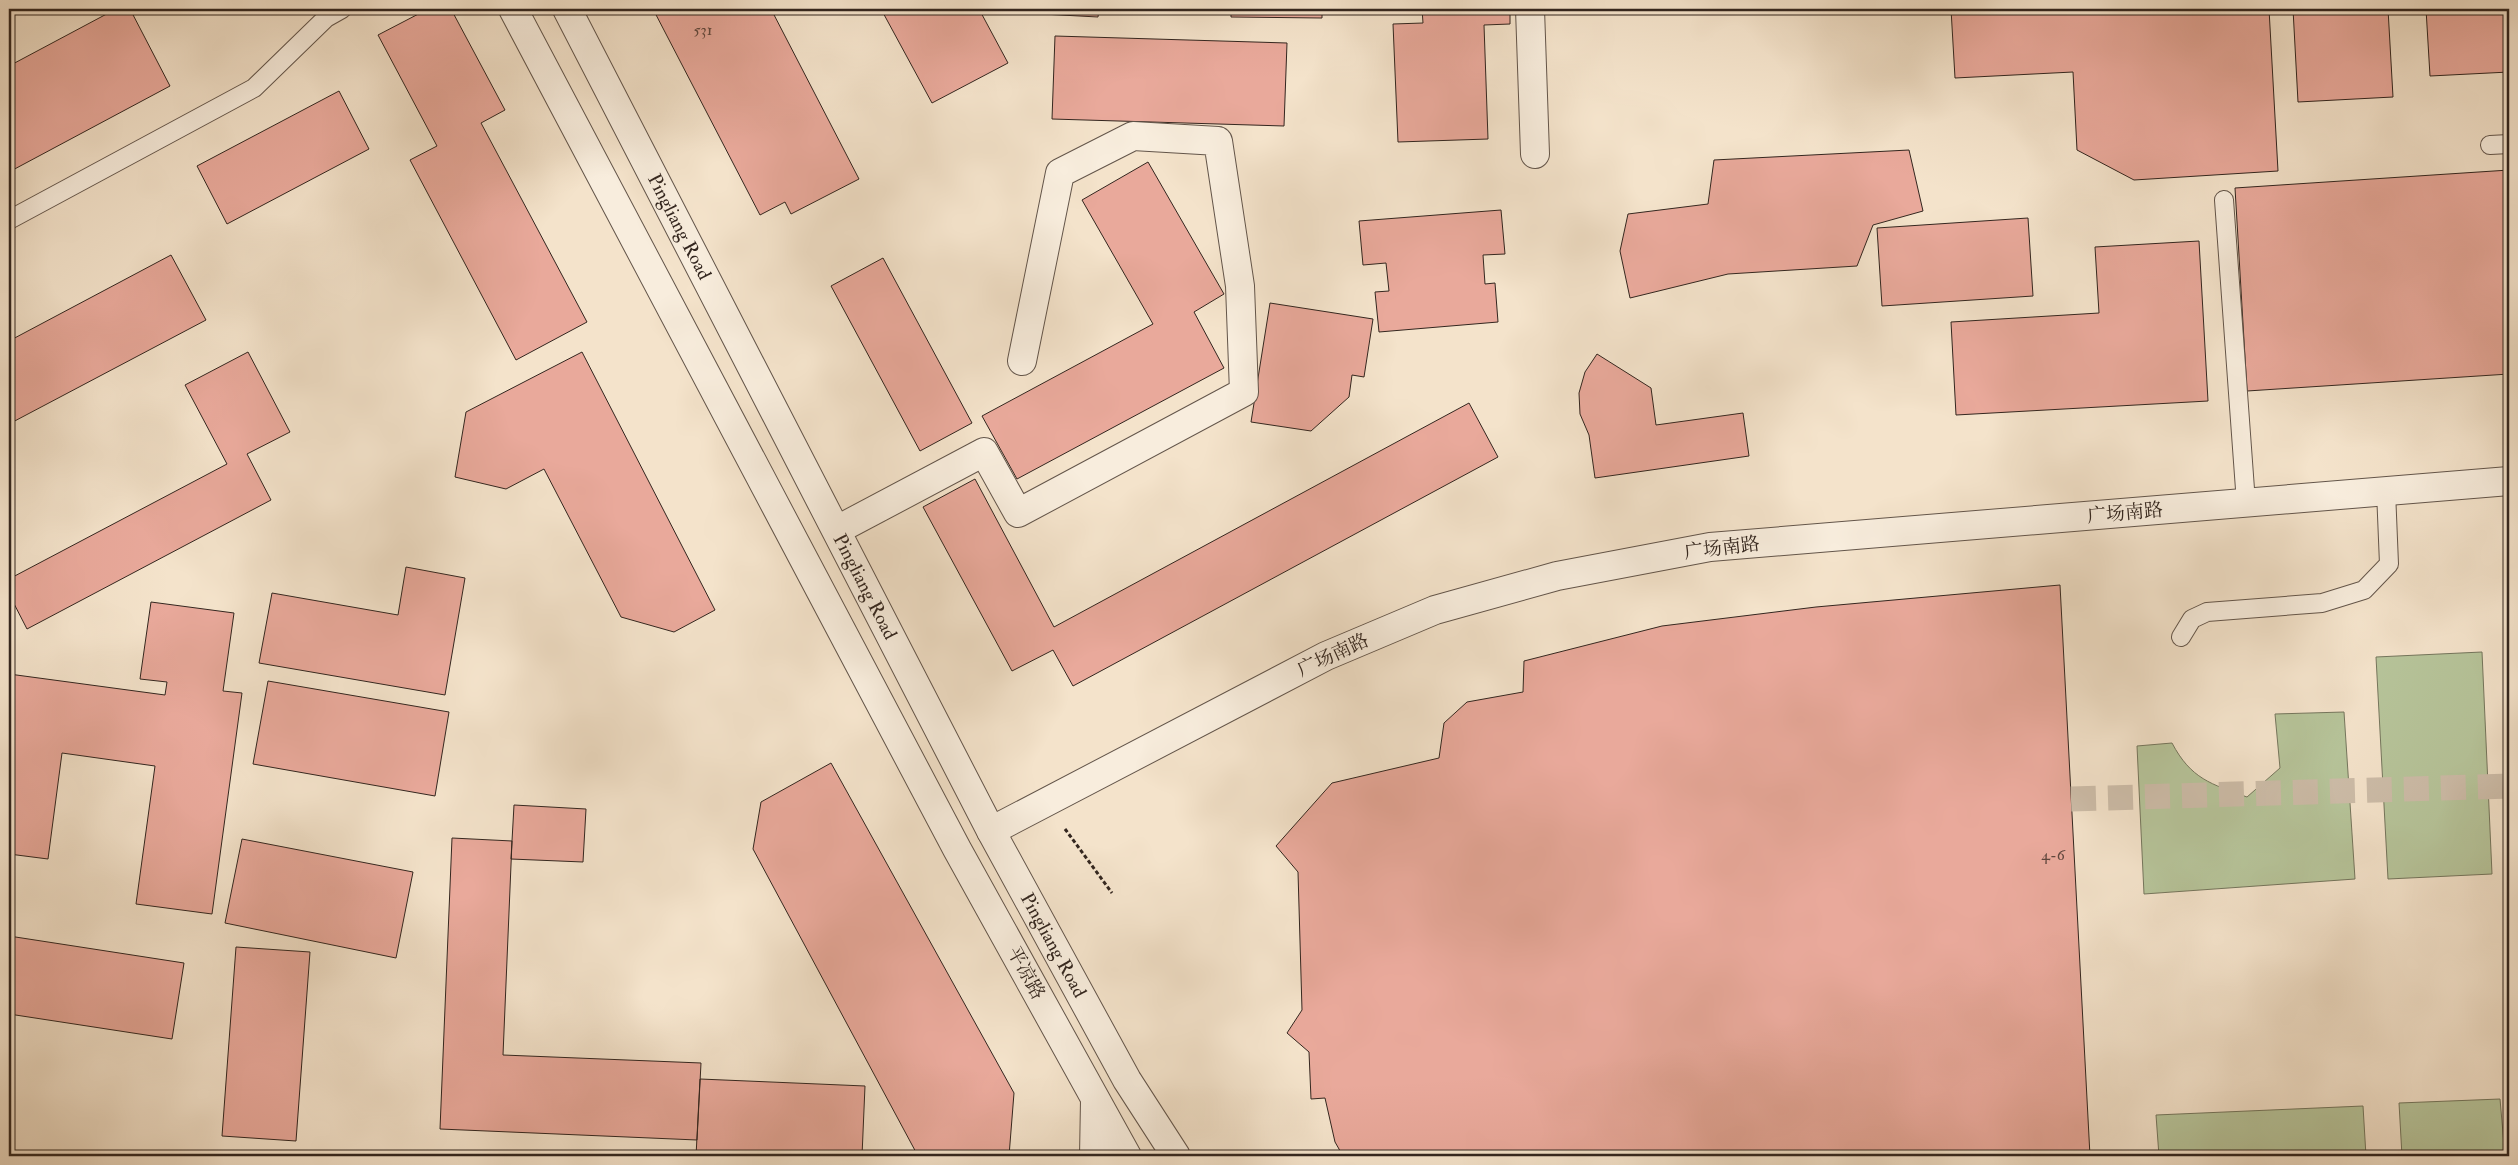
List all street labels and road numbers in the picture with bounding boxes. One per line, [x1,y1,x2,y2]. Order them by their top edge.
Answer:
street label: Pingliang Road [642,170,717,284]
street label: 广场南路 [2086,498,2164,528]
street label: Pingliang Road [828,530,903,644]
street label: 广场南路 [1683,531,1761,565]
street label: 广场南路 [1293,628,1373,682]
street label: Pingliang Road [1015,889,1092,1002]
street label: 平凉路 [1002,942,1050,1004]

